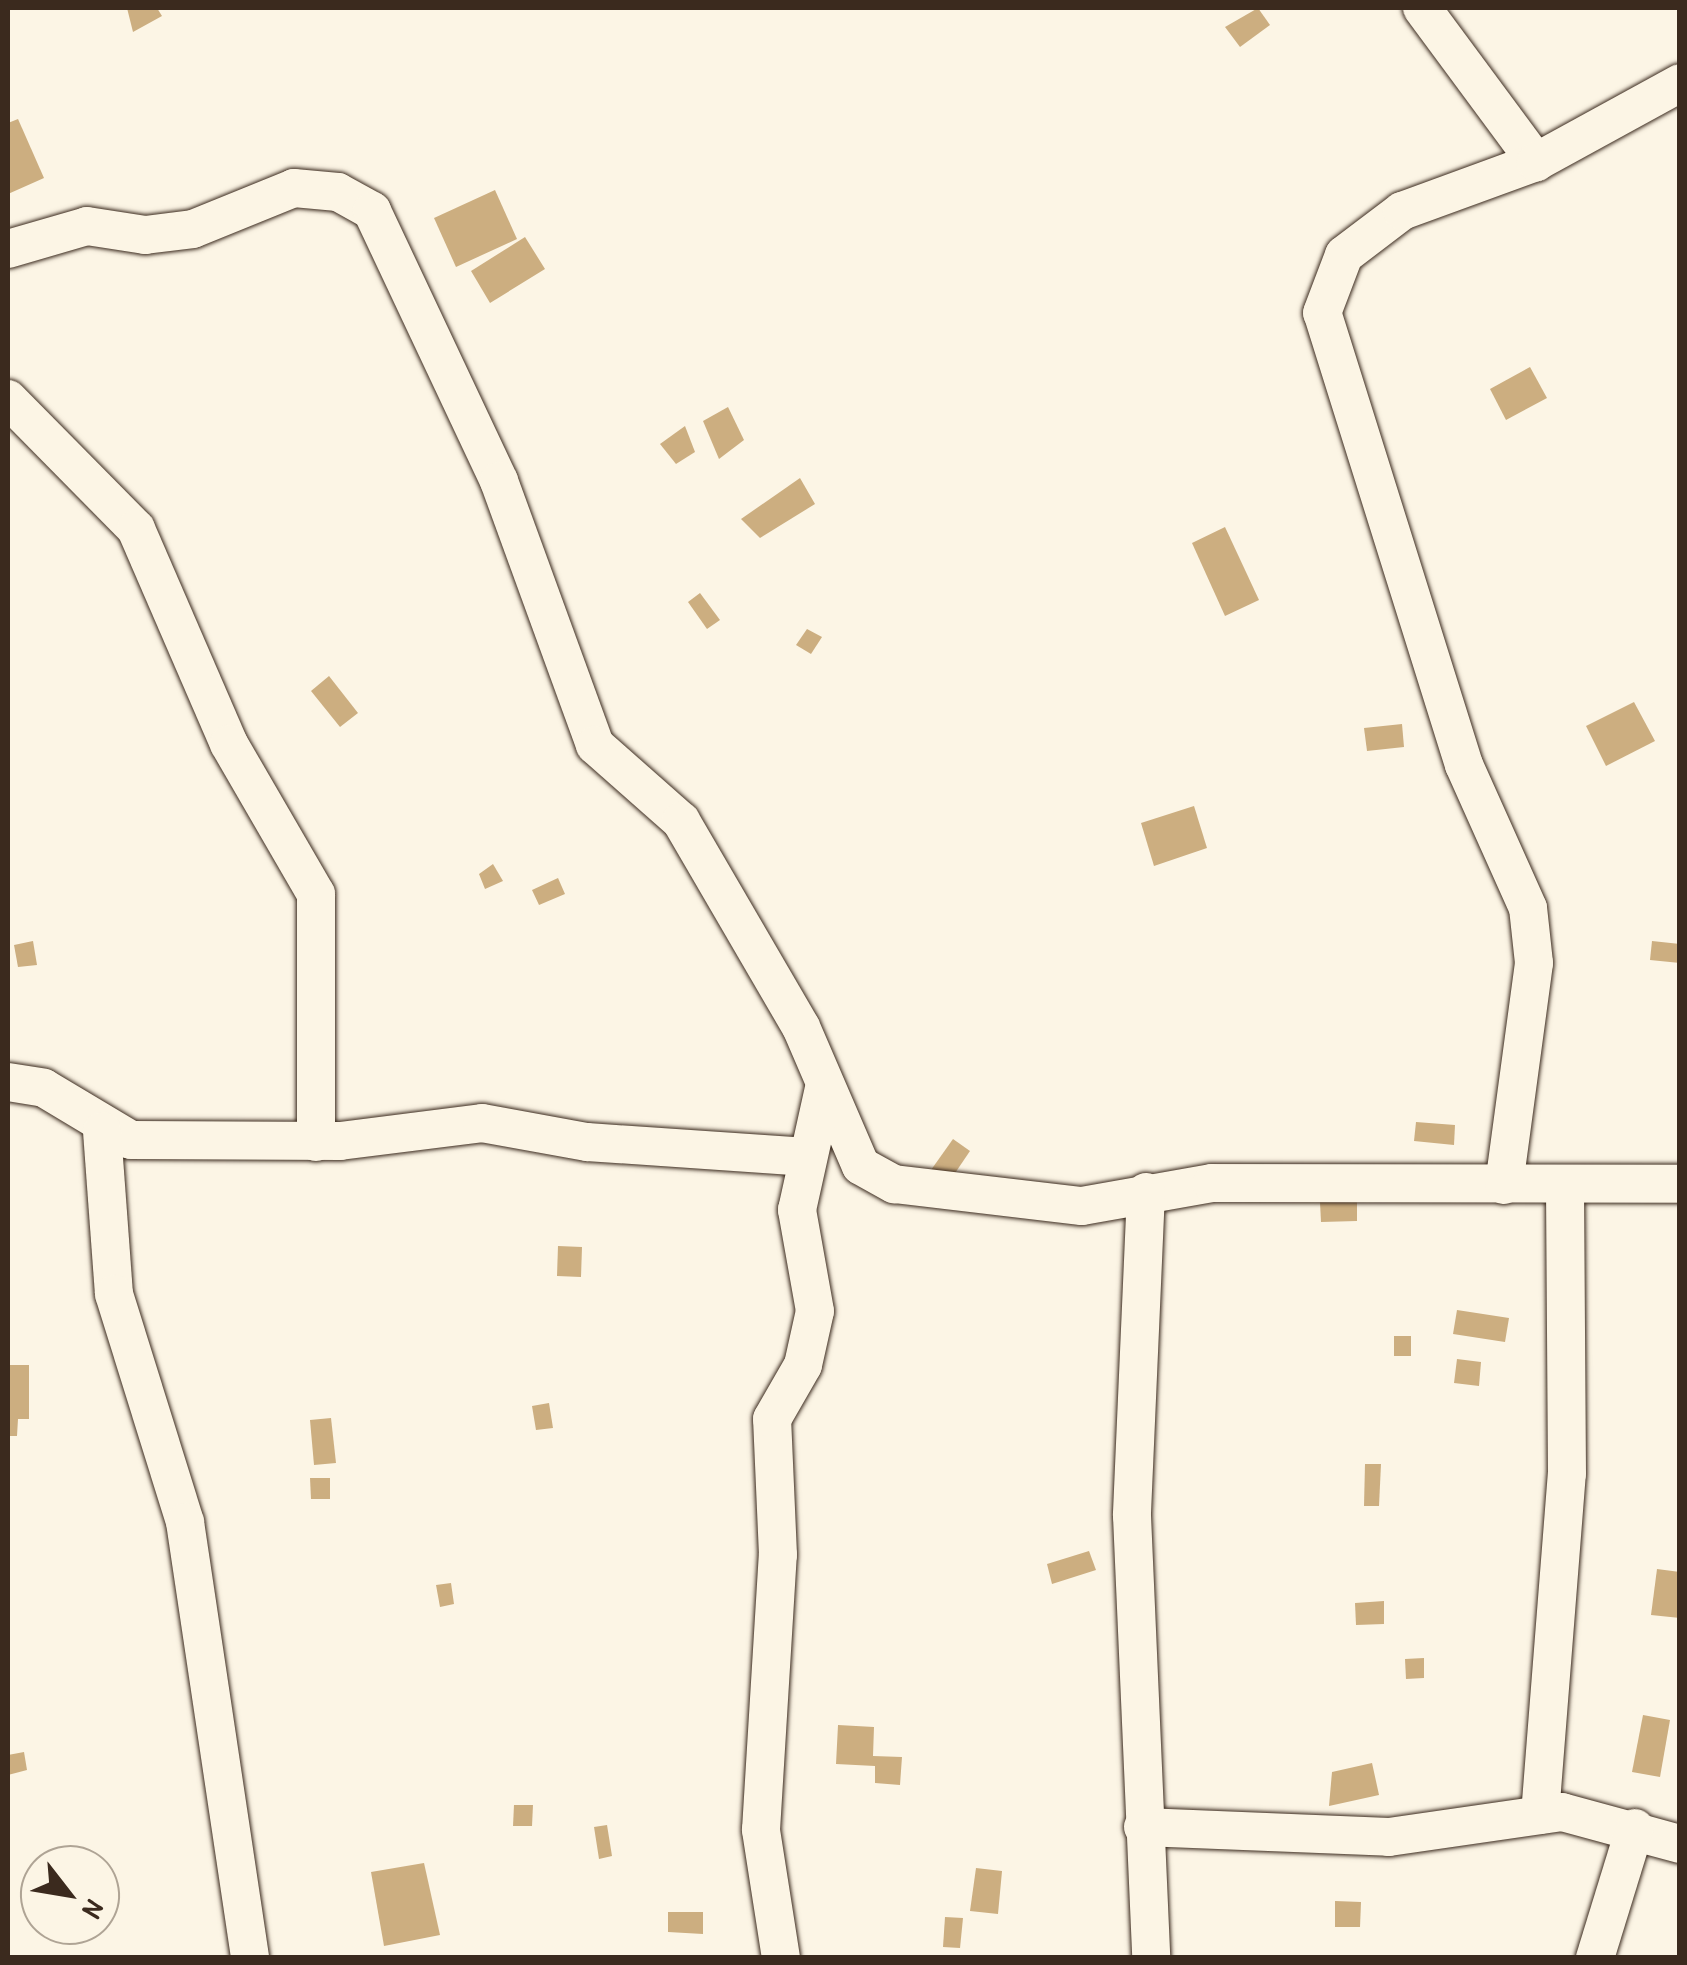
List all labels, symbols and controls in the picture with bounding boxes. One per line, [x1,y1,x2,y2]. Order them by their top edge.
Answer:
north arrow [20,1845,120,1945]
text: N [74,1893,114,1926]

